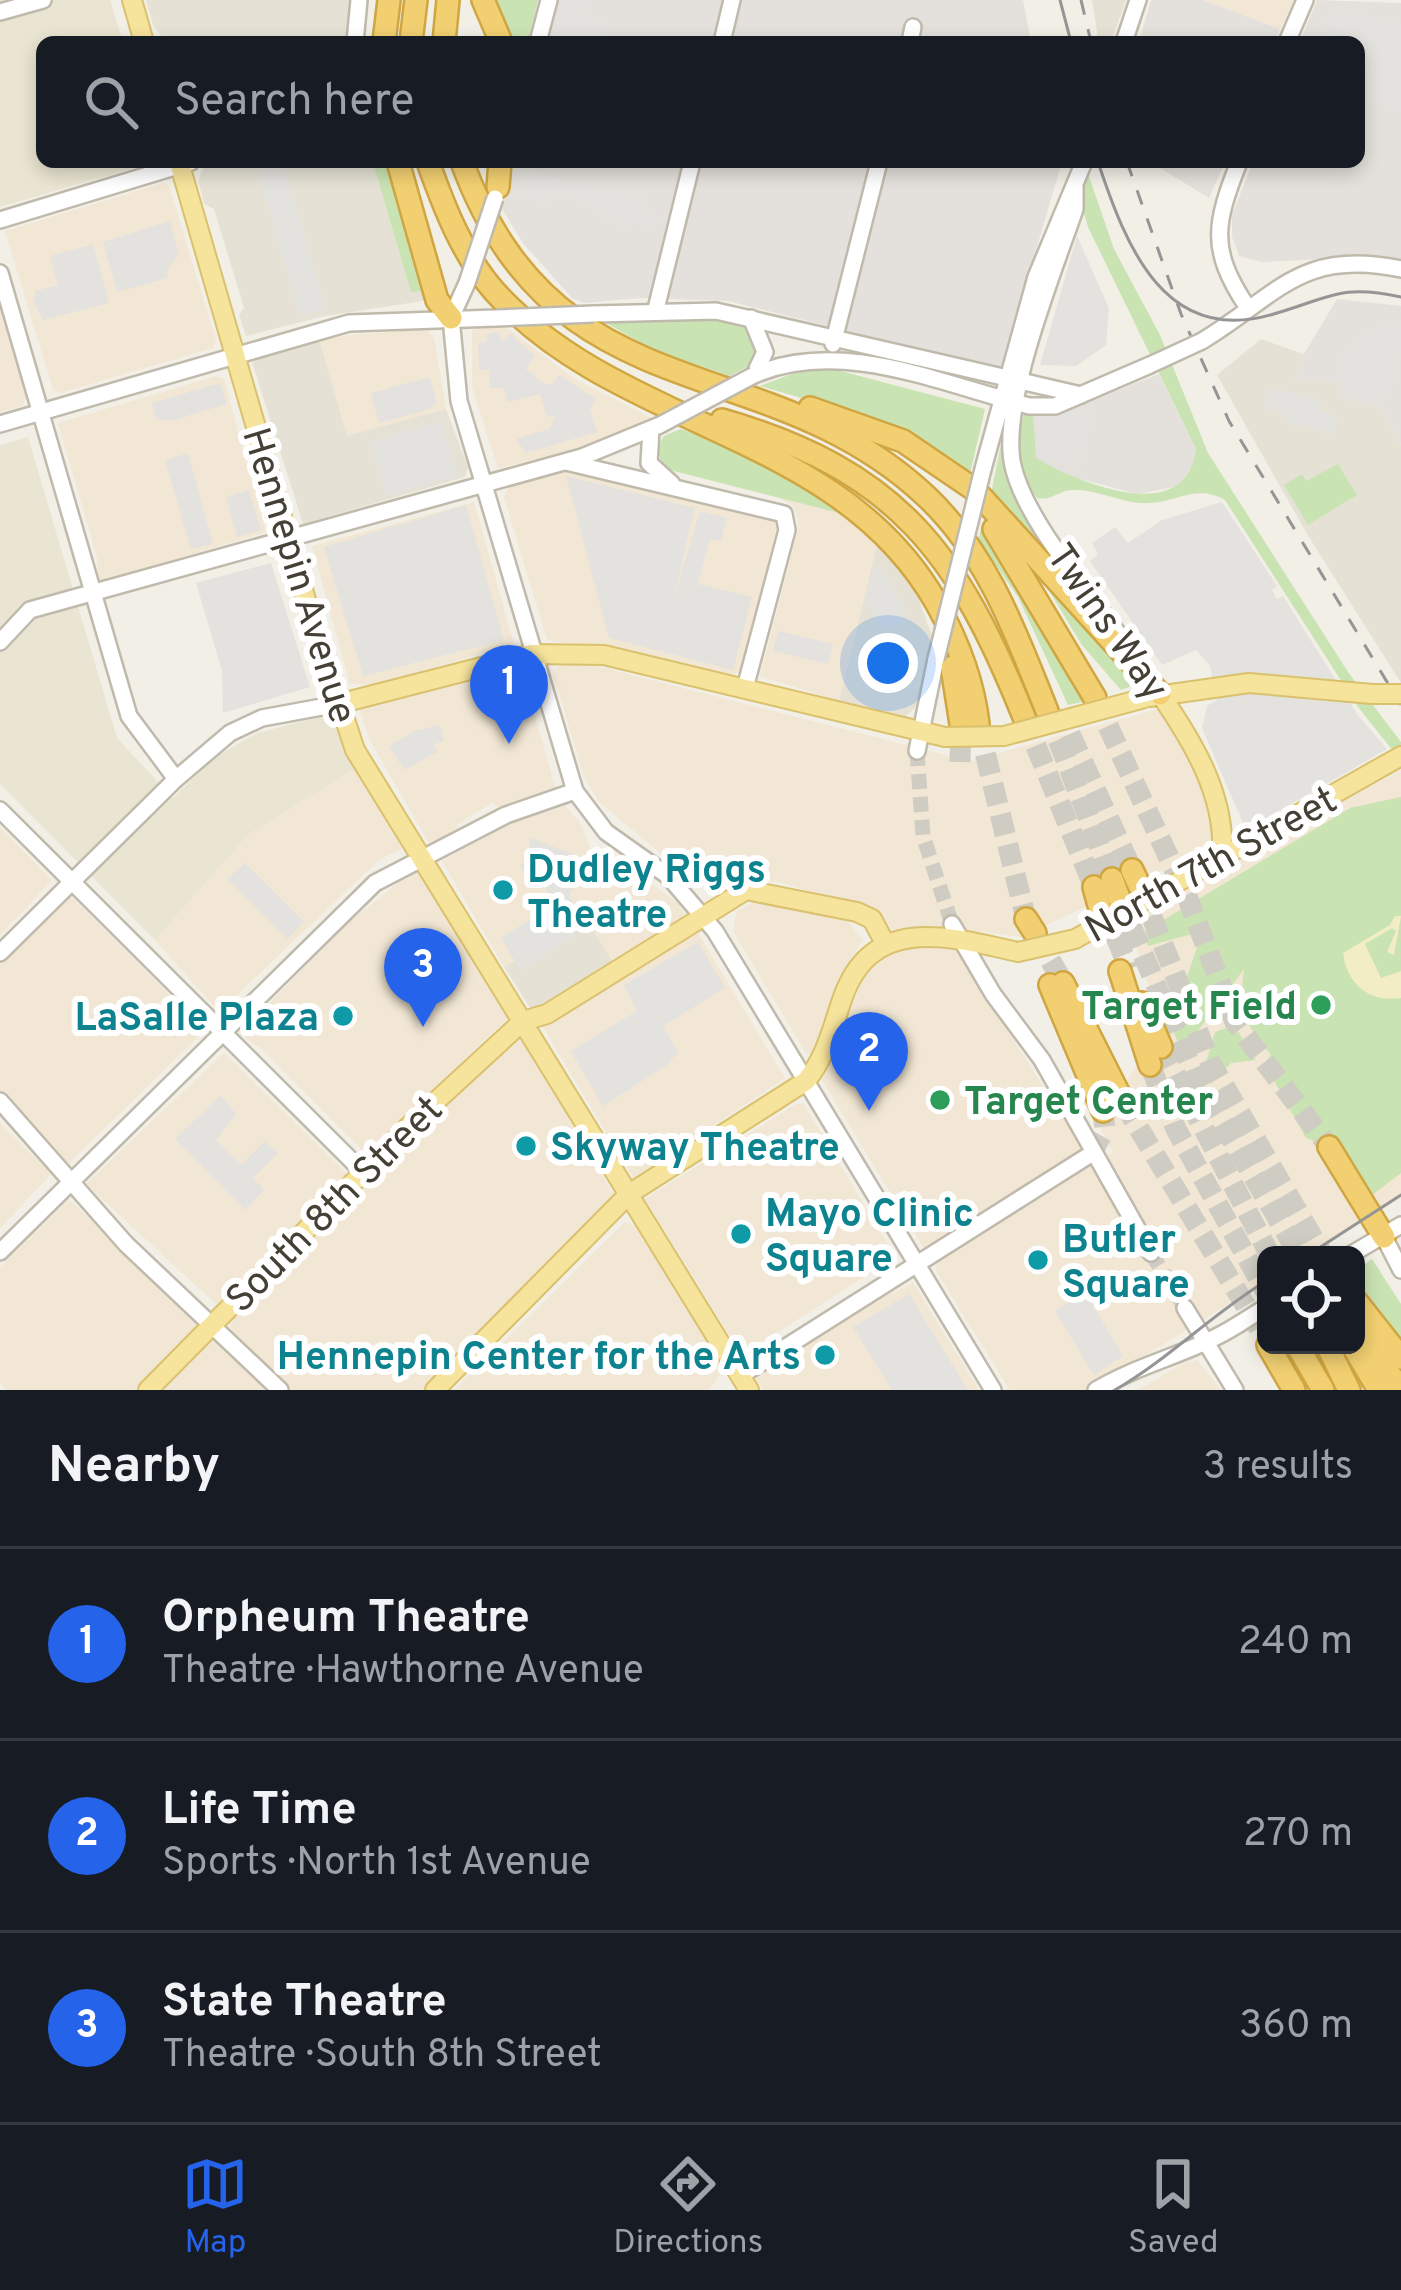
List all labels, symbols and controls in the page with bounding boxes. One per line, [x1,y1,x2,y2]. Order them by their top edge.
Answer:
search box [36,36,1365,168]
icon: search [78,69,144,135]
text: Search here [174,74,414,131]
street label: Hennepin Avenue [228,422,365,730]
street label: Twins Way [1033,536,1177,712]
your location [858,633,918,693]
pin: 1 [470,645,548,744]
street label: North 7th Street [1078,778,1347,956]
place label: Dudley Riggs Theatre [527,848,766,942]
marker: Dudley Riggs Theatre [490,877,516,903]
pin: 3 [384,928,462,1027]
place label: Target Field [1081,985,1297,1034]
marker: Target Field [1308,992,1334,1018]
place label: LaSalle Plaza [74,996,319,1045]
marker: LaSalle Plaza [330,1003,356,1029]
pin: 2 [830,1012,908,1111]
place label: Target Center [964,1080,1213,1129]
street label: South 8th Street [217,1087,455,1325]
marker: Target Center [927,1087,953,1113]
place label: Skyway Theatre [550,1126,840,1175]
marker: Skyway Theatre [513,1133,539,1159]
place label: Mayo Clinic Square [765,1192,974,1286]
place label: Butler Square [1062,1218,1190,1312]
marker: Mayo Clinic Square [728,1221,754,1247]
map controls [1257,1246,1365,1354]
button: locate [1257,1246,1365,1354]
marker: Butler Square [1025,1247,1051,1273]
place label: Hennepin Center for the Arts [277,1335,801,1384]
marker: Hennepin Center for the Arts [812,1342,838,1368]
text: Nearby [48,1436,220,1501]
text: 3 results [1203,1444,1353,1493]
text: Orpheum Theatre [162,1591,530,1648]
text: 1 [79,1619,95,1668]
text: 240 m [1238,1619,1353,1668]
text: Theatre · Hawthorne Avenue [162,1648,644,1697]
text: Life Time [162,1783,357,1840]
text: 2 [75,1811,99,1860]
text: 270 m [1243,1811,1353,1860]
text: Sports · North 1st Avenue [162,1840,591,1889]
text: State Theatre [162,1975,447,2032]
text: 3 [75,2003,99,2052]
text: 360 m [1239,2003,1353,2052]
text: Theatre · South 8th Street [162,2032,602,2081]
tab: Map [182,2151,248,2265]
tab: Directions [613,2151,763,2265]
tab: Saved [1128,2151,1219,2265]

